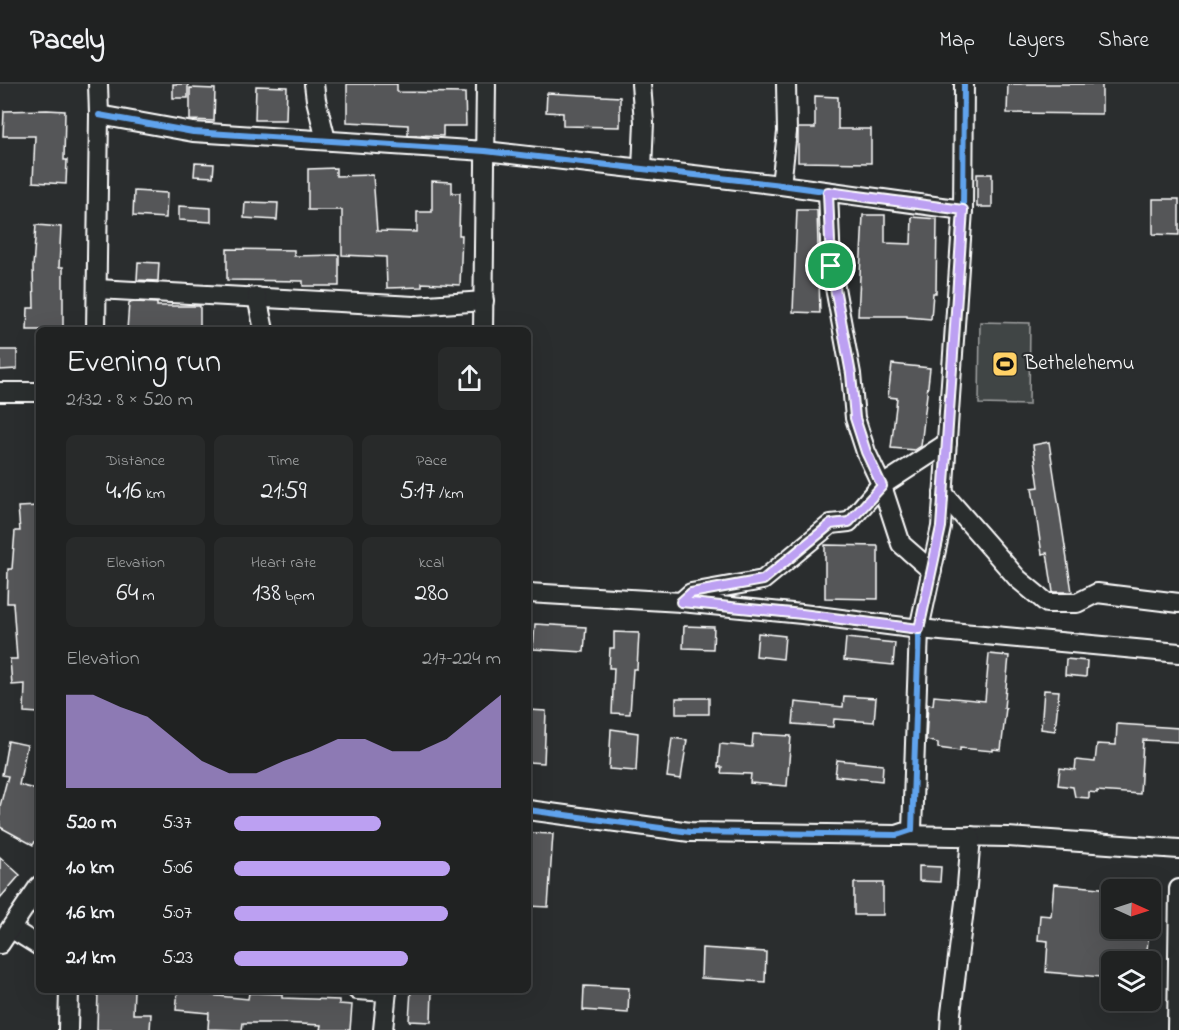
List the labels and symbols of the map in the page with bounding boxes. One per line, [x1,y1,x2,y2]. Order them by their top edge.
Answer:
pin [805,240,856,291]
sports icon: Bethelehemu [990,349,1020,379]
place label: Bethelehemu [1023,349,1135,379]
north arrow [1101,879,1161,939]

